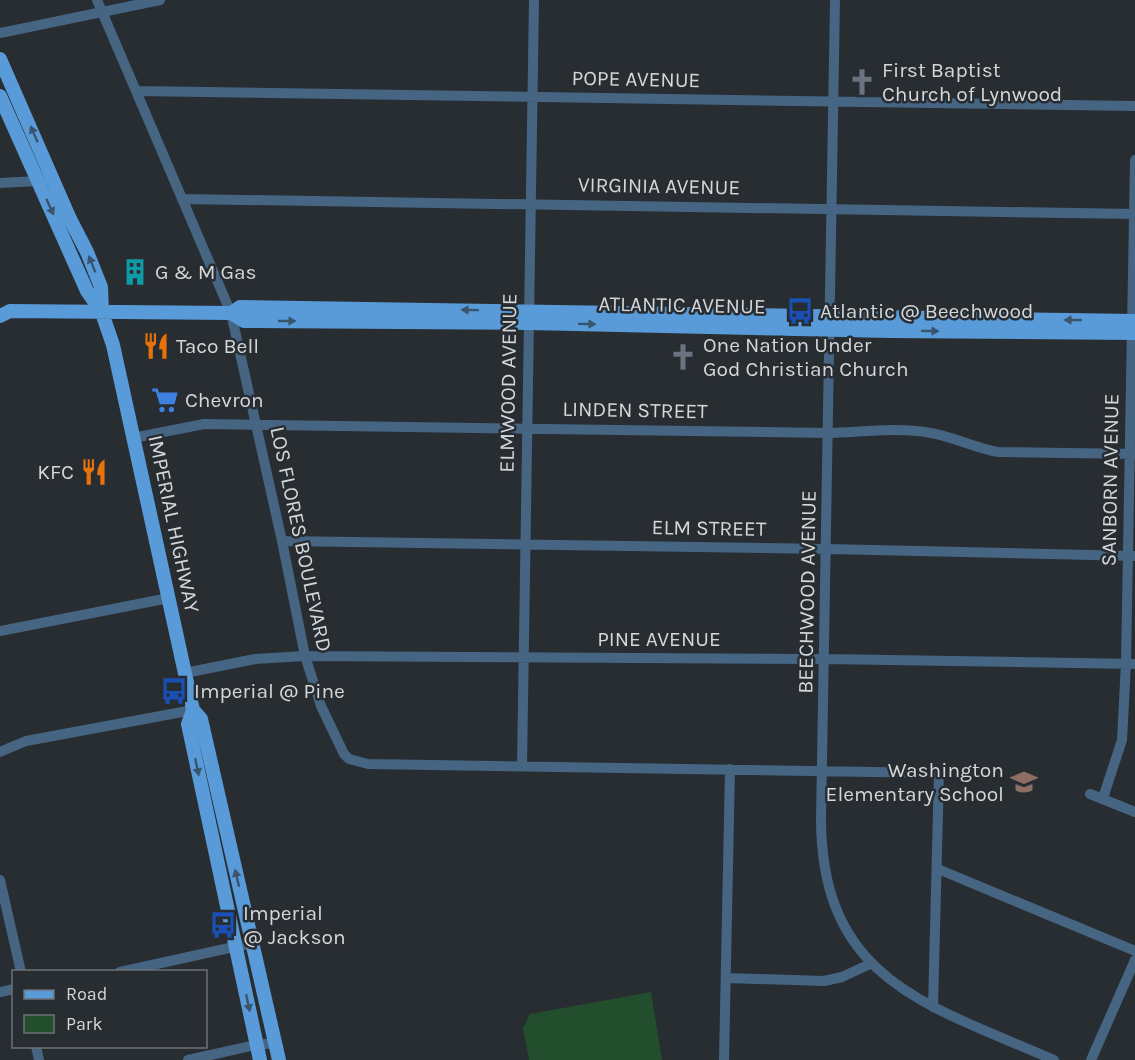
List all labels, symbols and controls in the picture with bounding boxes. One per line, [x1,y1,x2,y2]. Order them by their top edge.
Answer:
place label: First Baptist Church of Lynwood [882,58,1062,106]
street label: POPE AVENUE [572,66,700,92]
church icon: First Baptist Church of Lynwood [847,67,877,97]
one-way arrow [29,125,39,143]
street label: VIRGINIA AVENUE [578,173,740,199]
one-way arrow [45,199,54,216]
one-way arrow [87,255,97,273]
building icon: G & M Gas [120,257,150,287]
place label: G & M Gas [155,260,257,284]
street label: ATLANTIC AVENUE [598,292,766,318]
street label: ELMWOOD AVENUE [494,293,522,473]
bus stop icon: Atlantic @ Beechwood [785,296,815,326]
place label: Atlantic @ Beechwood [820,299,1034,323]
one-way arrow [461,305,480,315]
one-way arrow [1064,315,1083,325]
one-way arrow [278,316,297,326]
one-way arrow [578,319,597,329]
one-way arrow [921,326,940,336]
restaurant icon: Taco Bell [141,331,171,361]
place label: One Nation Under God Christian Church [703,333,909,381]
place label: Taco Bell [176,334,259,358]
church icon: One Nation Under God Christian Church [668,342,698,372]
supermarket icon: Chevron [150,385,180,415]
place label: Chevron [185,388,264,412]
street label: SANBORN AVENUE [1096,393,1124,567]
street label: LINDEN STREET [562,397,708,423]
street label: LOS FLORES BOULEVARD [265,424,337,654]
street label: IMPERIAL HIGHWAY [143,433,205,616]
restaurant icon: KFC [79,457,109,487]
place label: KFC [37,460,74,484]
street label: BEECHWOOD AVENUE [793,490,821,694]
street label: ELM STREET [652,515,767,541]
street label: PINE AVENUE [597,627,721,651]
bus stop icon: Imperial @ Pine [159,676,189,706]
place label: Imperial @ Pine [194,679,345,703]
one-way arrow [193,758,202,777]
place label: Washington Elementary School [826,758,1004,806]
school or university icon: Washington Elementary School [1009,767,1039,797]
one-way arrow [232,869,242,887]
place label: Imperial @ Jackson [243,901,346,949]
bus stop icon: Imperial @ Jackson [208,910,238,940]
legend [12,970,207,1048]
text: Road [66,983,107,1005]
one-way arrow [243,994,253,1013]
text: Park [66,1013,103,1035]

